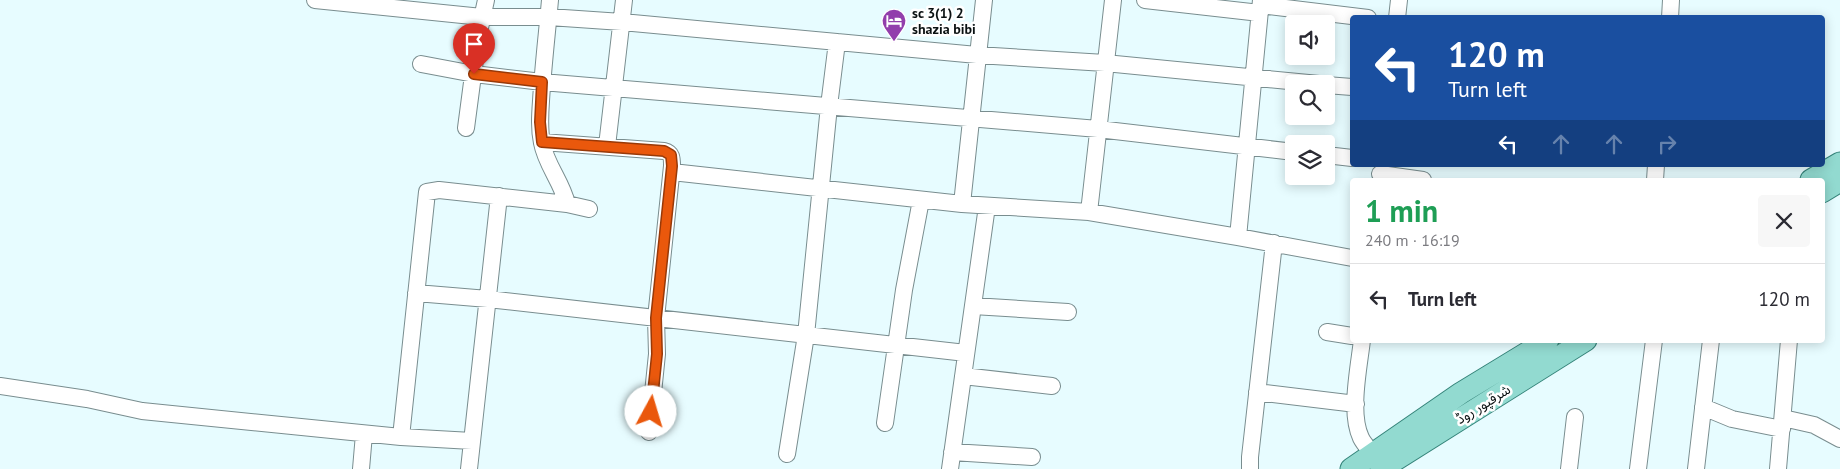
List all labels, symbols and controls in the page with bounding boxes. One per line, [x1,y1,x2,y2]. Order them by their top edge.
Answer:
place label: sc 3(1) 2 shazia bibi [912,4,976,38]
hotel icon: sc 3(1) 2 shazia bibi [881,8,907,42]
map controls [1285,15,1335,185]
button: sound [1285,15,1335,65]
pin [453,23,495,74]
icon: arrive [460,30,488,58]
text: 120 m [1448,31,1545,77]
icon: left [1365,35,1430,100]
button: search [1285,75,1335,125]
text: Turn left [1448,75,1527,103]
icon: left [1494,130,1522,158]
icon: ahead [1547,130,1575,158]
icon: ahead [1600,130,1628,158]
icon: right [1653,130,1681,158]
button: layers [1285,135,1335,185]
text: 1 min [1365,191,1438,230]
button: close [1758,195,1810,247]
text: 240 m · 16:19 [1365,230,1460,250]
icon: left [1365,285,1393,313]
text: Turn left [1408,287,1477,311]
text: 120 m [1758,287,1810,311]
street label: شرقپور روڈ [1452,380,1514,429]
position arrow [624,385,676,437]

